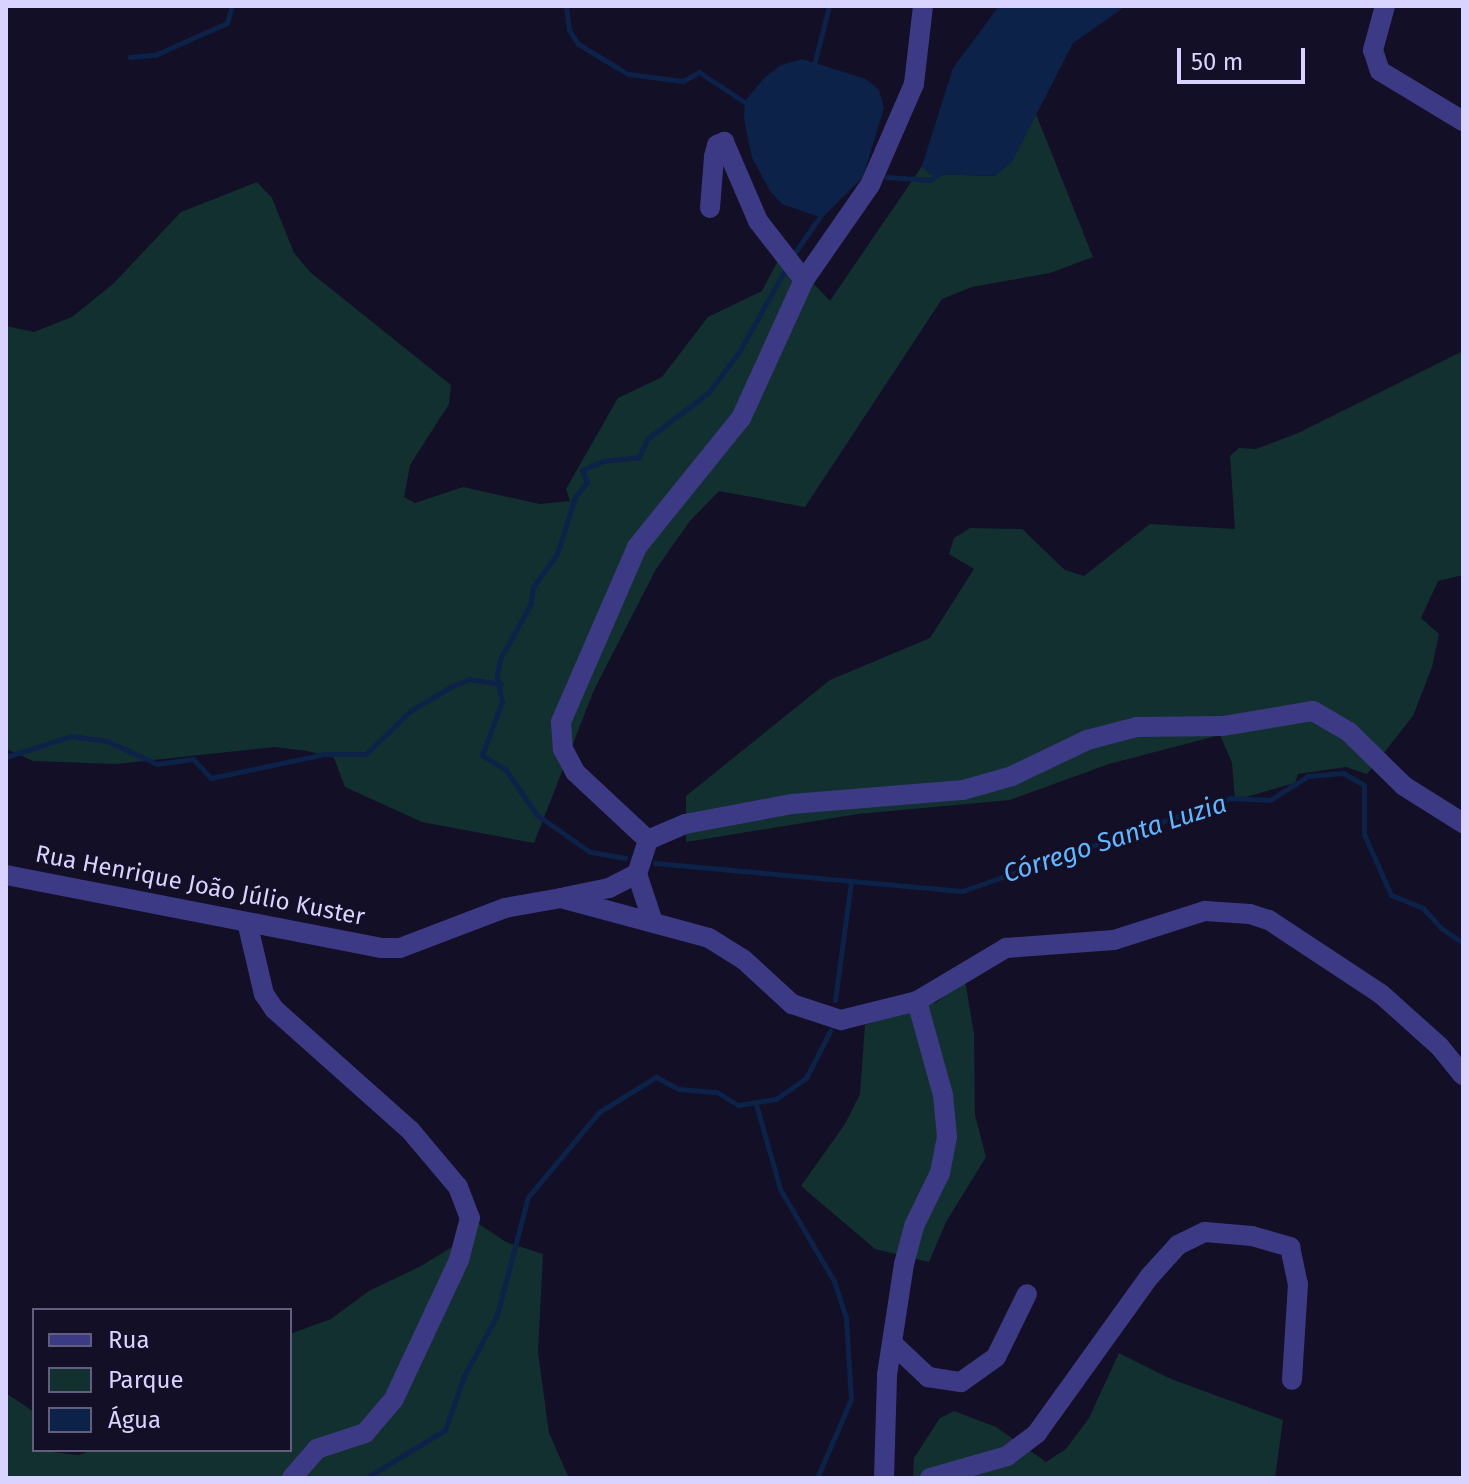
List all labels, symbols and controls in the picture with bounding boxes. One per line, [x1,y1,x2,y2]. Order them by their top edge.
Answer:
scale bar [1181,32,1309,82]
text: 50 m [1191,48,1243,76]
water label: Córrego Santa Luzia [999,788,1231,890]
street label: Rua Henrique João Júlio Kuster [33,840,367,932]
legend [32,1308,292,1452]
text: Rua [108,1326,150,1354]
text: Parque [108,1366,184,1394]
text: Água [108,1406,161,1434]

